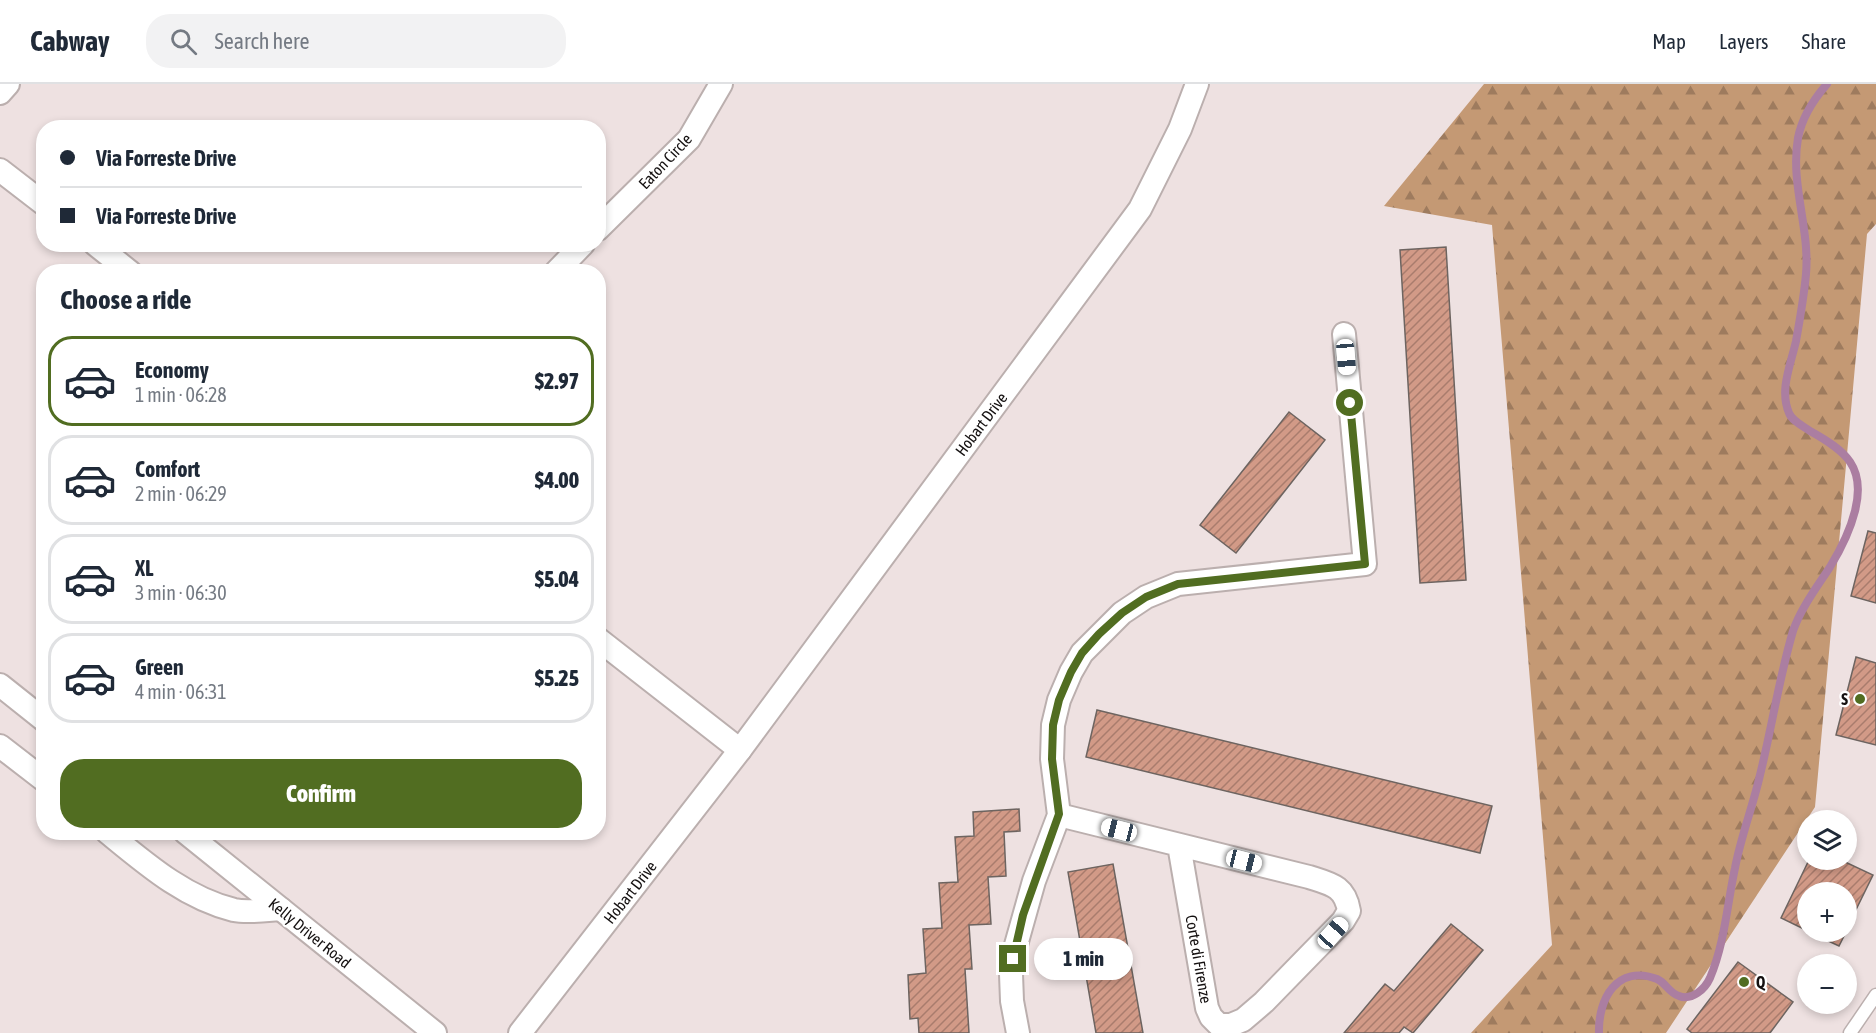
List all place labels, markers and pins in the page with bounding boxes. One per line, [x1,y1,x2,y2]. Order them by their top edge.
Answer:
place label: S [1841,690,1848,708]
marker: S [1853,692,1867,706]
place label: Q [1756,973,1766,991]
marker: Q [1737,975,1751,989]

